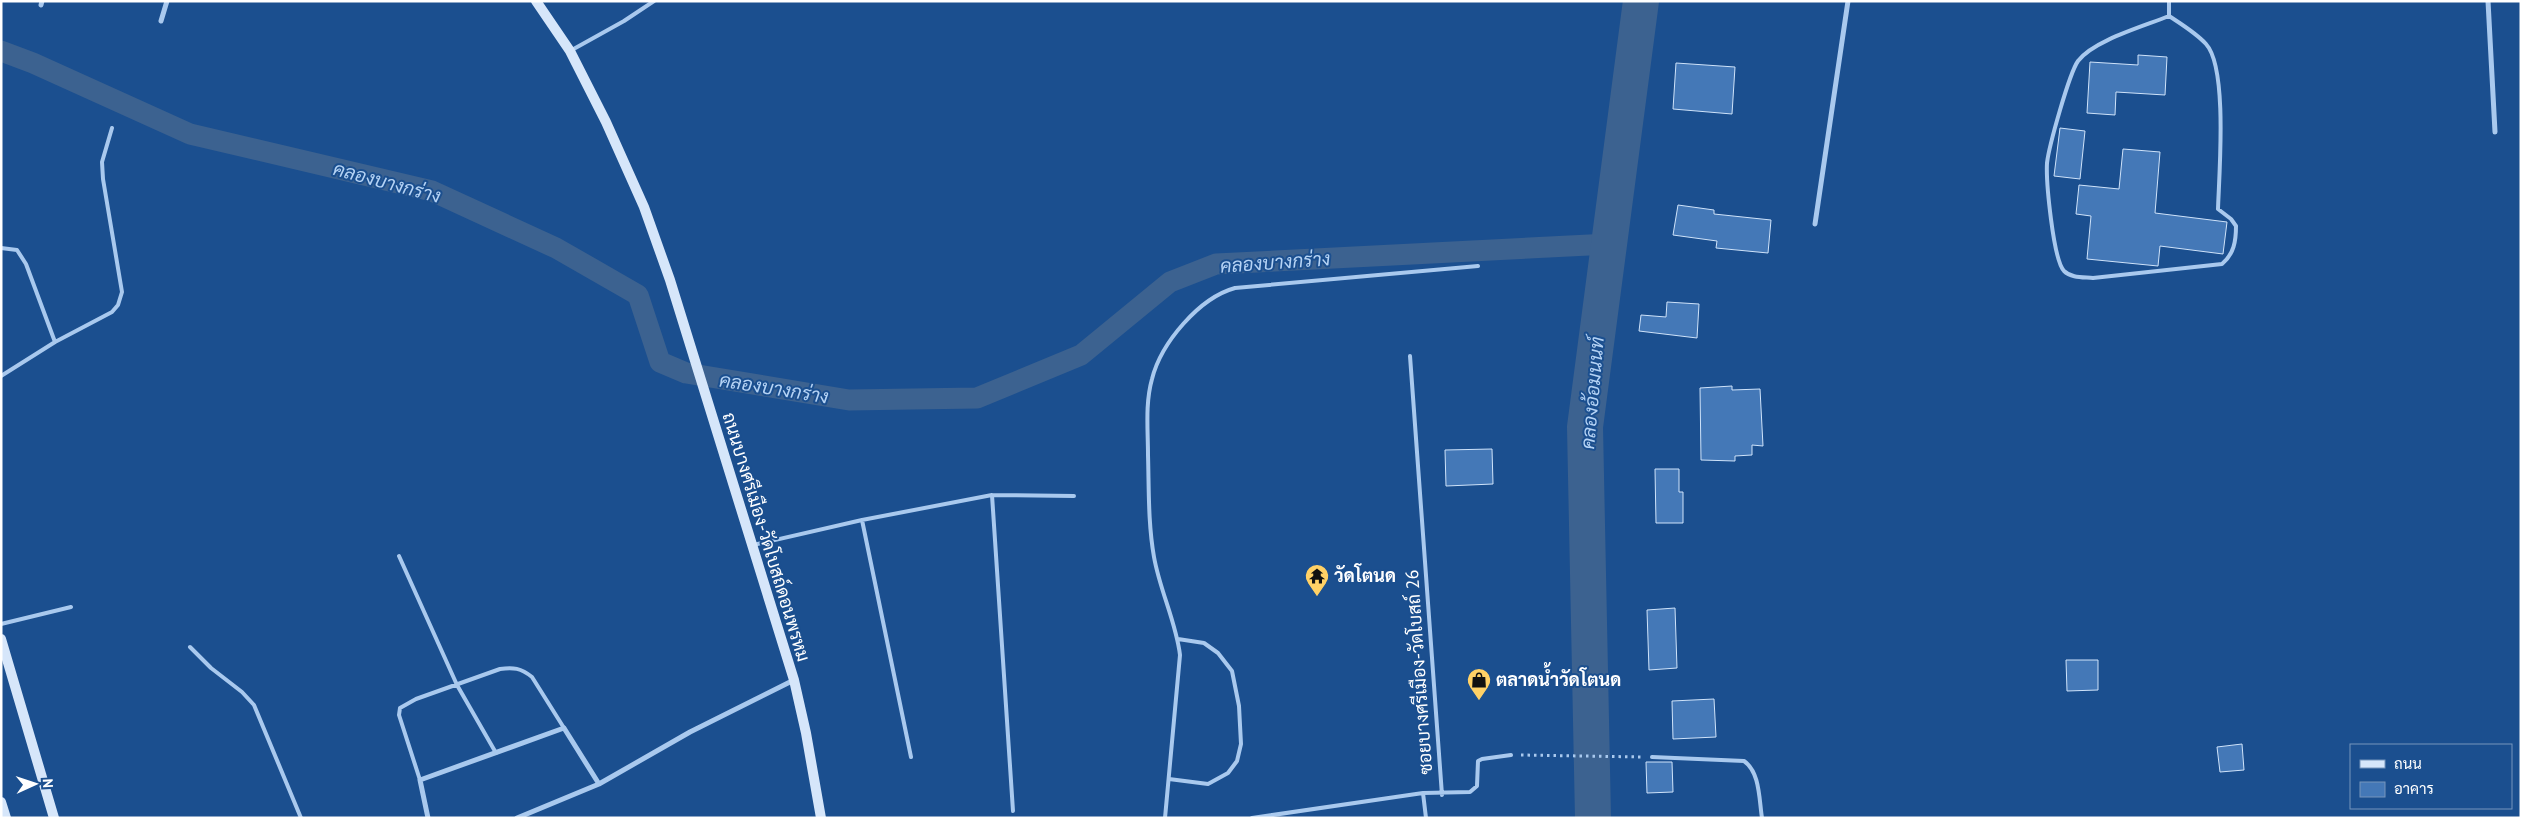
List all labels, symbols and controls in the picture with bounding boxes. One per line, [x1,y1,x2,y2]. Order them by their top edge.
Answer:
water label: คลองบางกร่าง [331,156,444,208]
water label: คลองบางกร่าง [1219,246,1331,278]
water label: คลองอ้อมนนท์ [1575,333,1609,450]
water label: คลองบางกร่าง [718,368,831,409]
street label: ถนนบางศรีเมือง-วัดโบสถ์ดอนพรหม [718,409,816,664]
temple icon: วัดโตนด [1304,563,1330,597]
place label: วัดโตนด [1334,563,1396,587]
street label: ซอยบางศรีเมือง-วัดโบสถ์ 26 [1399,569,1437,775]
place label: ตลาดน้ำวัดโตนด [1496,662,1621,691]
shop icon: ตลาดน้ำวัดโตนด [1466,667,1492,701]
legend [2350,744,2512,809]
text: ถนน [2394,754,2422,773]
north arrow [10,759,60,809]
text: N [39,778,57,788]
text: อาคาร [2394,779,2434,798]

